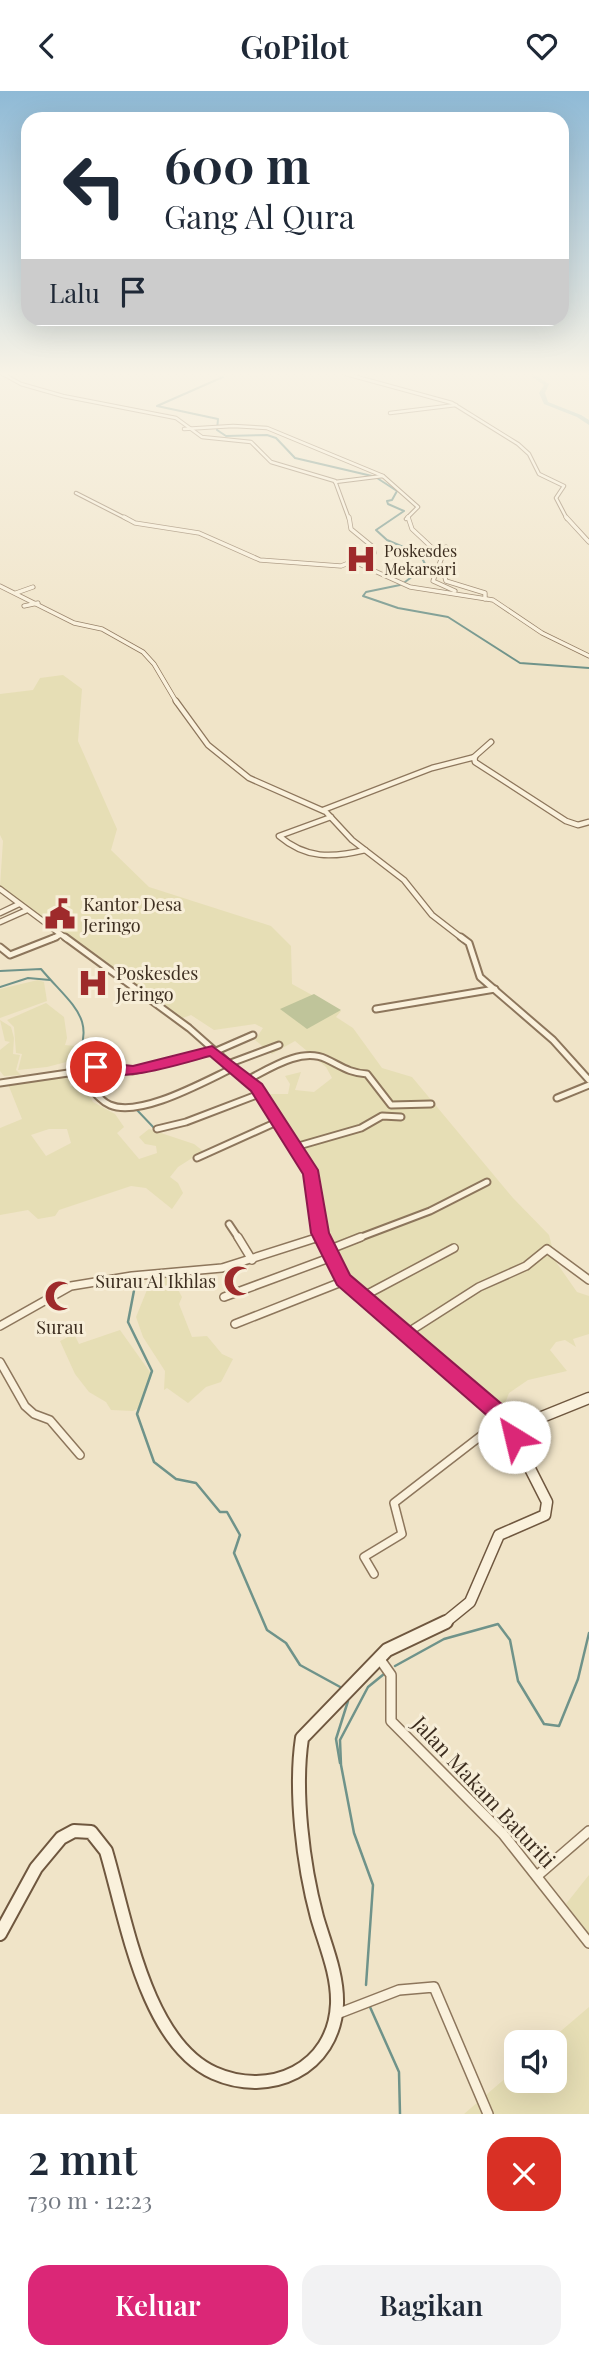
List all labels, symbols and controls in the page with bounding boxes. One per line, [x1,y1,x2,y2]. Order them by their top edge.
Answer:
text: GoPilot [240,24,349,67]
icon: back [28,27,66,65]
icon: heart [523,27,561,65]
text: 600 m [164,131,310,196]
icon: left [49,140,140,231]
text: Gang Al Qura [164,194,355,237]
icon: arrive [114,273,152,311]
text: Lalu [49,275,100,310]
place label: Poskesdes Mekarsari [384,540,457,579]
hospital icon: Poskesdes Mekarsari [344,542,378,576]
place label: Kantor Desa Jeringo [82,892,182,937]
public building icon: Kantor Desa Jeringo [43,897,77,931]
place label: Poskesdes Jeringo [115,961,198,1006]
hospital icon: Poskesdes Jeringo [76,966,110,1000]
pin [66,1037,126,1097]
icon: arrive [77,1048,115,1086]
mosque icon: Surau Al Ikhlas [222,1264,256,1298]
place label: Surau Al Ikhlas [95,1269,216,1293]
mosque icon: Surau [43,1279,77,1313]
place label: Surau [36,1315,84,1339]
position arrow [477,1400,551,1474]
street label: Jalan Makam Baturiti [407,1708,563,1873]
map controls [504,2030,567,2093]
button: sound [504,2030,567,2093]
text: 2 mnt [28,2130,137,2186]
button: close [487,2137,561,2211]
text: 730 m · 12:23 [28,2184,152,2215]
button: Keluar [28,2265,288,2345]
button: Bagikan [302,2265,561,2345]

